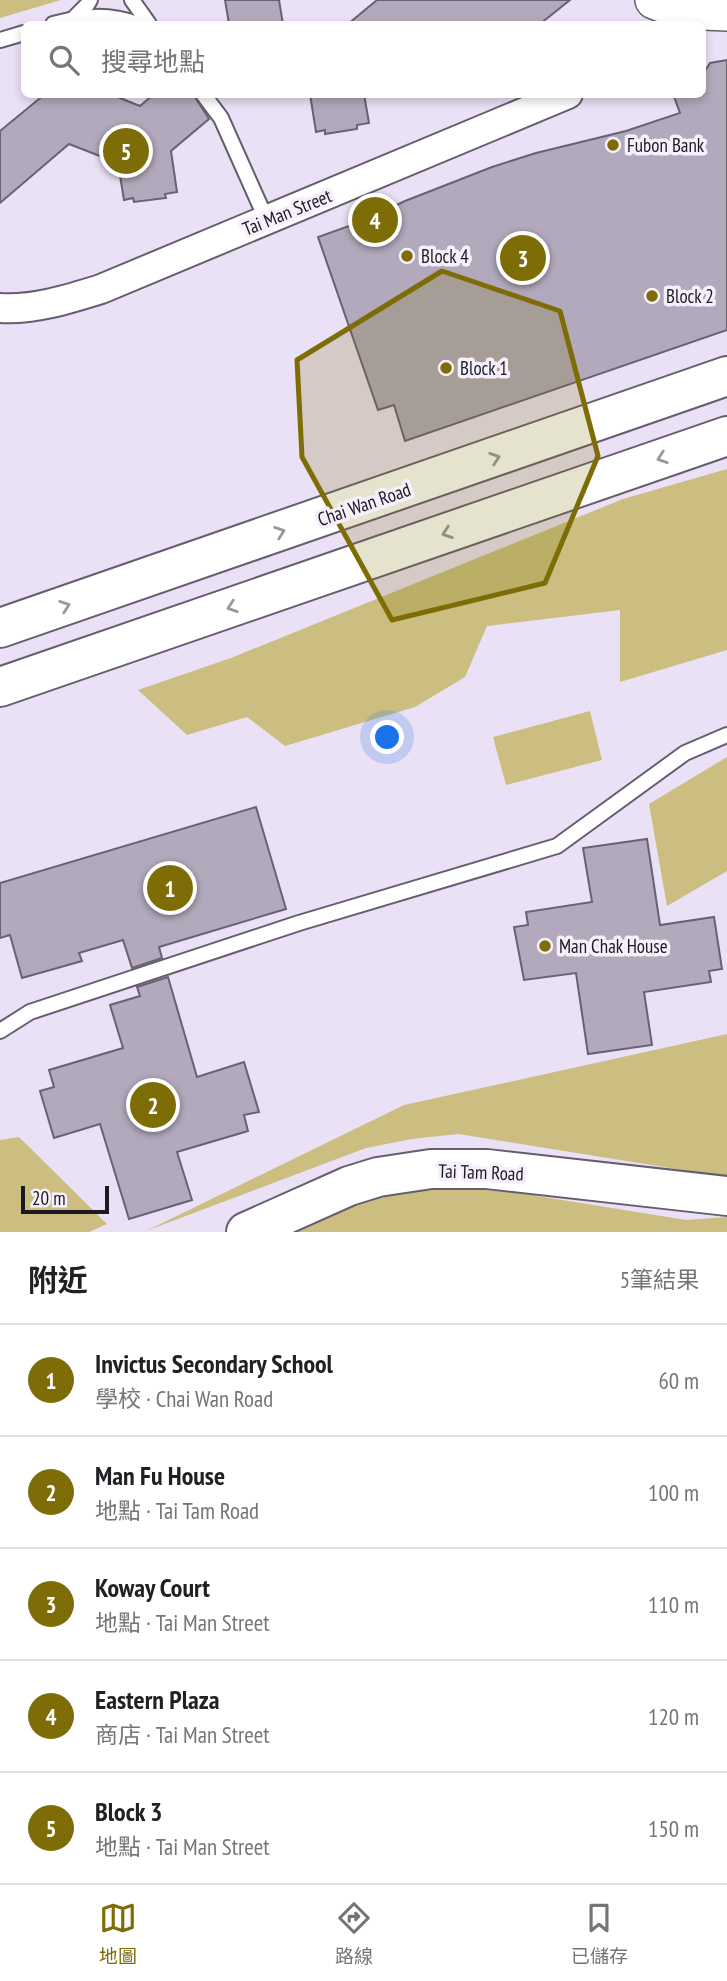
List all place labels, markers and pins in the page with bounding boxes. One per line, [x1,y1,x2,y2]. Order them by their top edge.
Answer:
pin: 5 [103,125,149,177]
place label: Fubon Bank [627,133,705,157]
marker: Fubon Bank [605,137,621,153]
pin: 4 [352,194,398,246]
pin: 3 [500,232,546,284]
place label: Block 4 [421,244,469,268]
marker: Block 4 [399,248,415,264]
place label: Block 2 [666,284,714,308]
marker: Block 2 [644,288,660,304]
place label: Block 1 [460,356,508,380]
marker: Block 1 [438,360,454,376]
pin: 1 [147,862,193,914]
place label: Man Chak House [559,934,668,958]
marker: Man Chak House [537,938,553,954]
pin: 2 [130,1079,176,1131]

